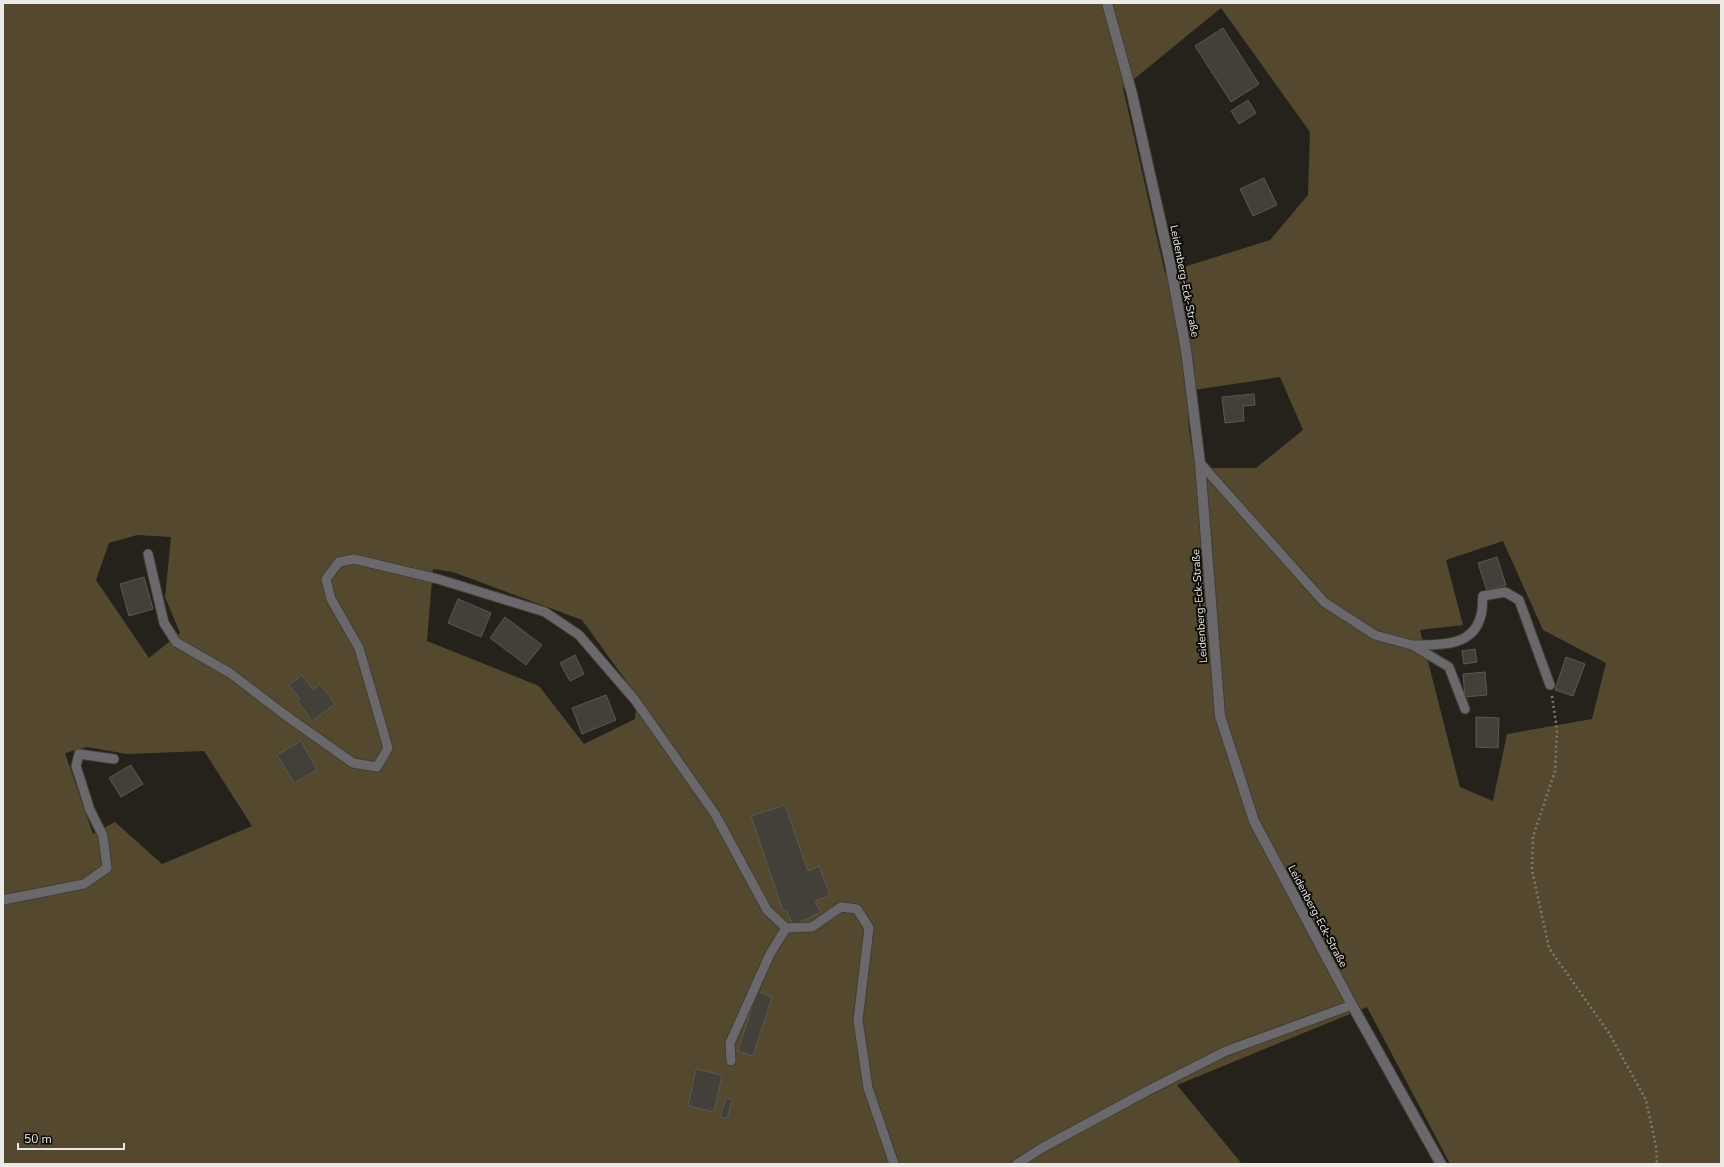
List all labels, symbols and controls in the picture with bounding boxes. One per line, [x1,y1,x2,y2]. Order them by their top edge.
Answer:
street label: Leidenberg-Eck-Straße [1166,224,1203,339]
street label: Leidenberg-Eck-Straße [1188,548,1211,663]
street label: Leidenberg-Eck-Straße [1284,862,1351,970]
scale bar [18,1125,124,1151]
text: 50 m [24,1131,52,1147]

